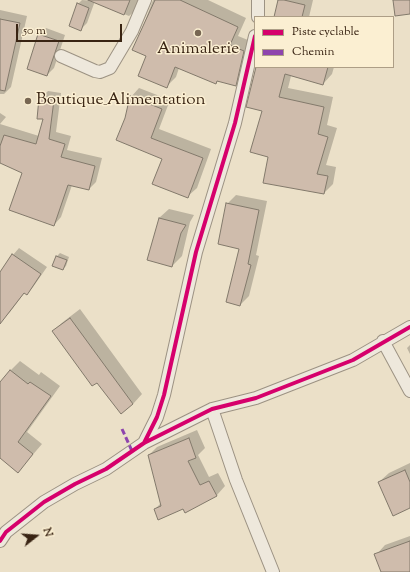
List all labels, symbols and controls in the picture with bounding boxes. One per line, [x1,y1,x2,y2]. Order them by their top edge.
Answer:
scale bar [18,16,124,42]
legend [254,16,394,68]
text: 50 m [23,22,46,40]
text: Piste cyclable [292,23,359,41]
marker: Animalerie [193,28,203,38]
place label: Animalerie [157,40,239,60]
text: Chemin [292,43,335,61]
place label: Boutique_Alimentation [36,91,205,111]
marker: Boutique_Alimentation [23,96,33,106]
north arrow [16,516,56,556]
text: N [39,526,56,539]

